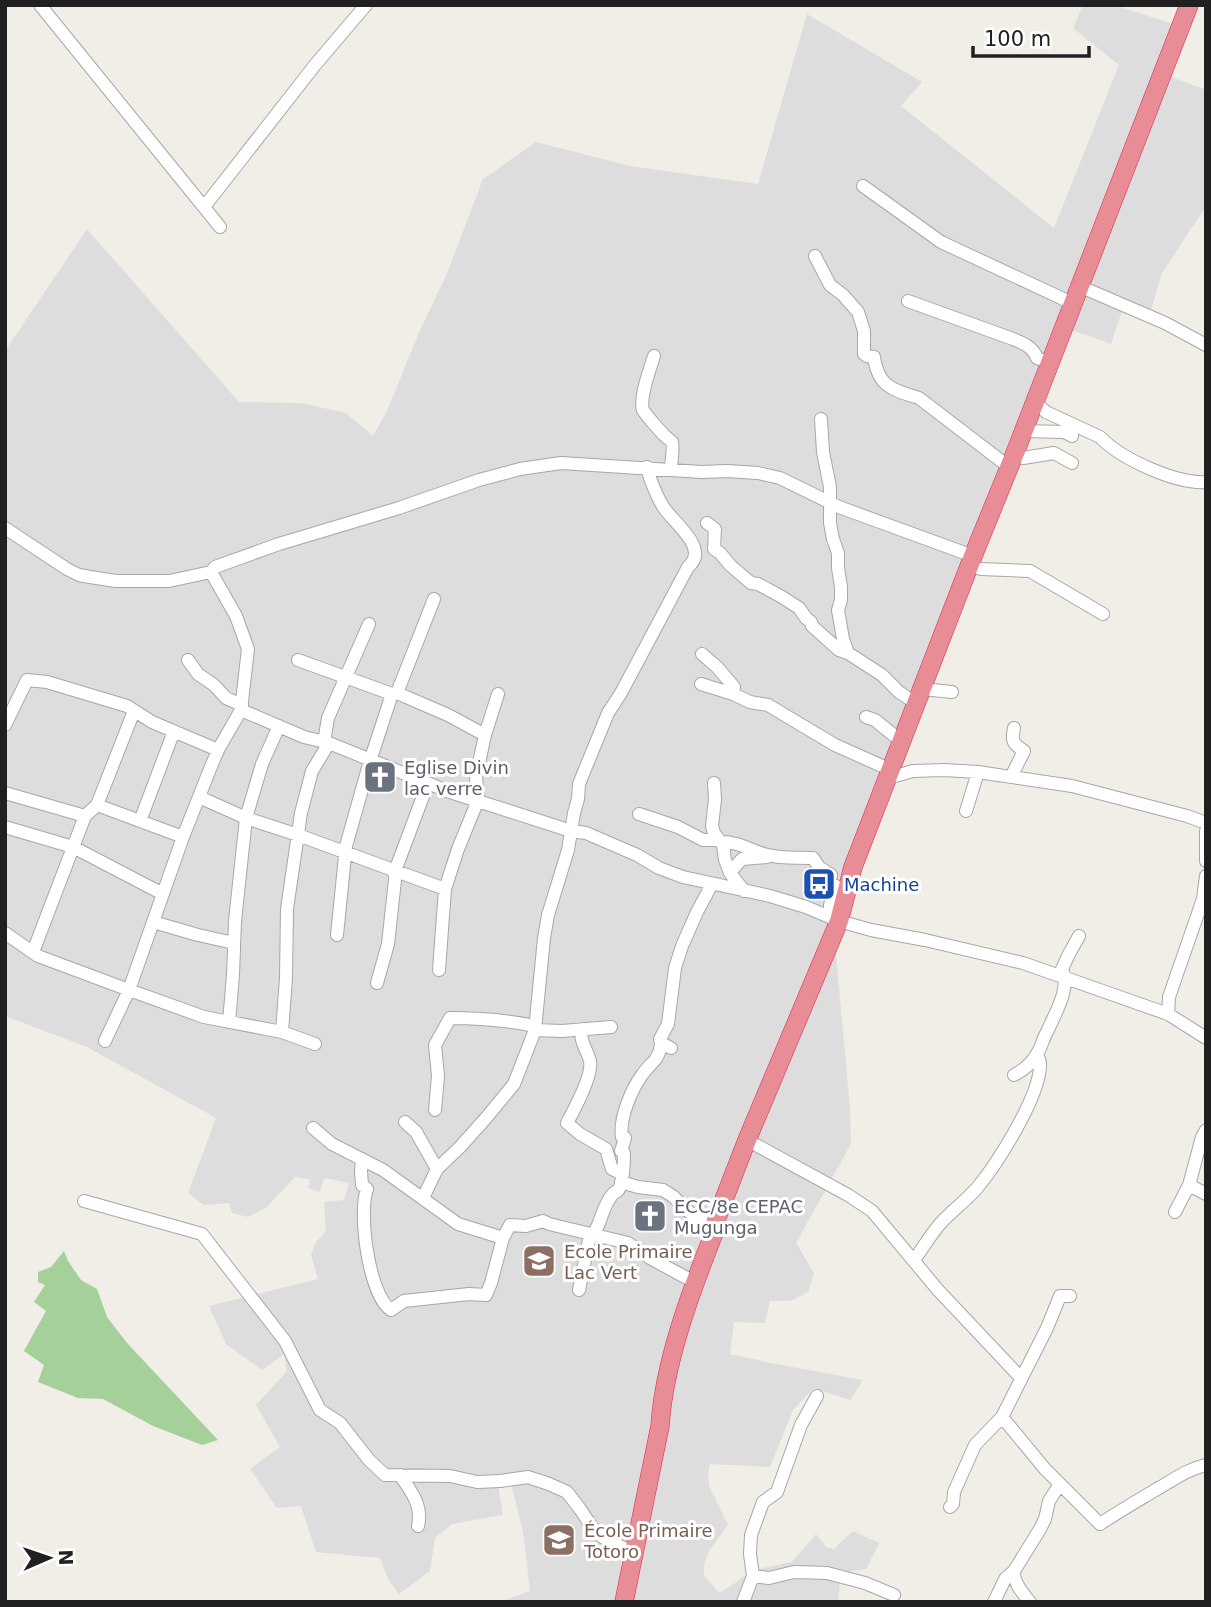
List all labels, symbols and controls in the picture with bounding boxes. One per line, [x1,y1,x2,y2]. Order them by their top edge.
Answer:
scale bar [973,14,1088,58]
text: 100 m [984,27,1051,51]
place label: Eglise Divin lac verre [404,757,509,799]
church icon: Eglise Divin lac verre [361,758,399,796]
bus stop icon: Machine [800,865,838,903]
place label: Machine [844,874,919,895]
place label: ECC/8e CEPAC Mugunga [674,1196,803,1238]
church icon: ECC/8e CEPAC Mugunga [631,1197,669,1235]
place label: Ecole Primaire Lac Vert [564,1241,693,1283]
school or university icon: Ecole Primaire Lac Vert [520,1242,558,1280]
place label: École Primaire Totoro [583,1520,713,1562]
school or university icon: École Primaire Totoro [540,1521,578,1559]
north arrow [14,1523,84,1593]
text: N [55,1549,77,1566]

